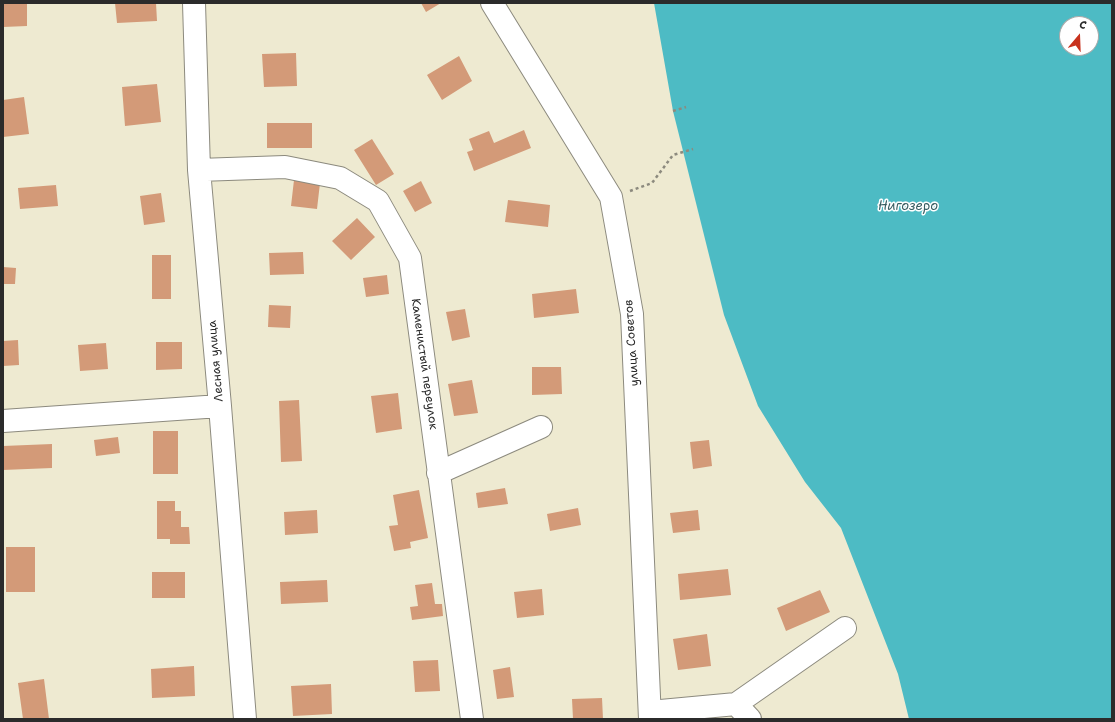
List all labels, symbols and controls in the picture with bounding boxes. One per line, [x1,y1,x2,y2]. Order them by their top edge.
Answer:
north arrow [1059,16,1099,56]
text: С [1077,17,1088,33]
water label: Нигозеро [878,199,938,215]
street label: Каменистый переулок [408,297,440,431]
street label: улица Советов [622,299,642,387]
street label: Лесная улица [205,320,227,402]

